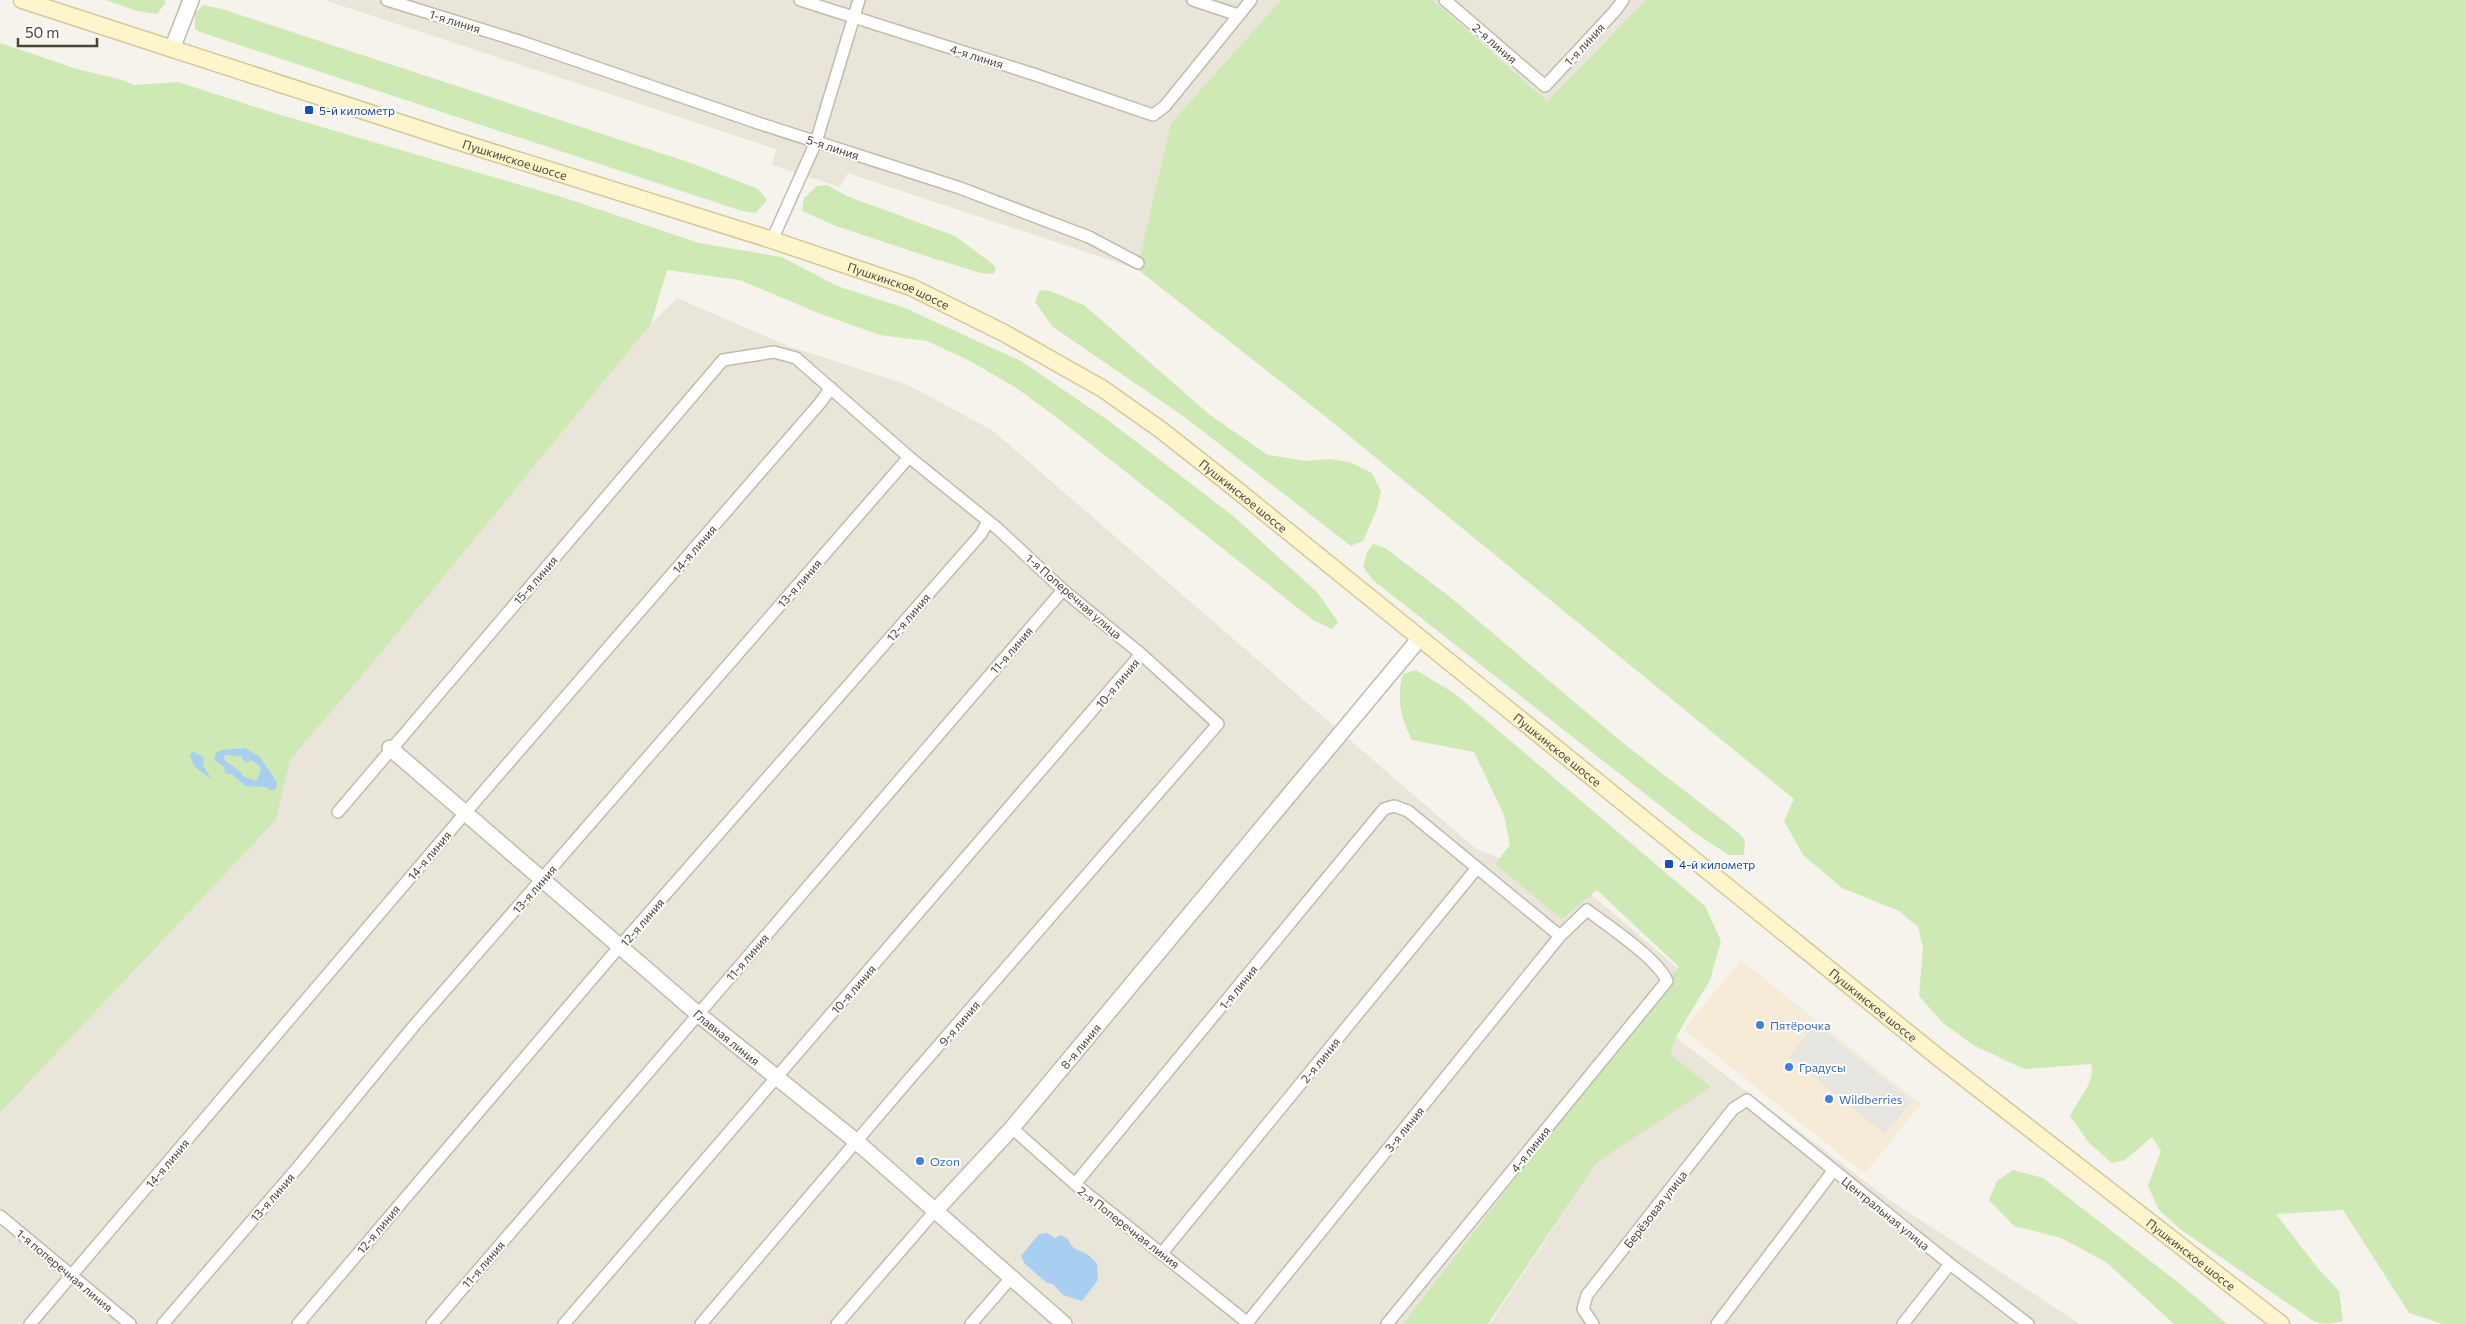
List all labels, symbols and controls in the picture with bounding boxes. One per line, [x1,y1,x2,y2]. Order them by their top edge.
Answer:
street label: 1-я линия [428,7,482,35]
scale bar [18,15,96,47]
street label: 2-я линия [1470,20,1520,66]
street label: 1-я линия [1561,20,1607,68]
text: 50 m [25,23,59,41]
street label: 4-я линия [949,41,1005,71]
place label: 5-й километр [319,103,395,117]
marker: 5-й километр [303,104,315,116]
street label: 5-я линия [805,132,861,162]
street label: Пушкинское шоссе [461,136,569,182]
street label: Пушкинское шоссе [846,259,952,312]
street label: Пушкинское шоссе [1197,456,1290,535]
street label: 14-я линия [669,522,719,576]
street label: 1-я Поперечная улица [1023,551,1125,641]
street label: 15-я линия [510,553,560,607]
street label: 13-я линия [774,556,824,610]
street label: 12-я линия [883,590,933,644]
street label: 11-я линия [987,624,1035,676]
street label: 10-я линия [1092,655,1142,711]
street label: Пушкинское шоссе [1511,710,1604,789]
street label: 14-я линия [404,828,454,882]
place label: 4-й километр [1679,857,1755,871]
marker: 4-й километр [1663,858,1675,870]
street label: 13-я линия [509,862,559,916]
street label: 12-я линия [617,895,667,949]
street label: 11-я линия [723,931,771,983]
street label: 10-я линия [828,962,878,1016]
street label: 1-я линия [1216,962,1260,1012]
street label: Пушкинское шоссе [1827,965,1920,1044]
street label: 9-я линия [936,998,982,1048]
street label: Главная линия [691,1007,763,1068]
place label: Пятёрочка [1770,1018,1830,1032]
marker: Пятёрочка [1754,1019,1766,1031]
street label: 8-я линия [1057,1020,1103,1072]
street label: 2-я линия [1298,1035,1342,1085]
place label: Градусы [1799,1060,1846,1074]
marker: Градусы [1783,1061,1795,1073]
place label: Wildberries [1839,1092,1902,1106]
marker: Wildberries [1823,1093,1835,1105]
street label: 3-я линия [1381,1103,1427,1155]
street label: 4-я линия [1507,1123,1553,1175]
street label: 14-я линия [142,1136,192,1190]
place label: Ozon [930,1154,960,1168]
marker: Ozon [914,1155,926,1167]
street label: Берёзовая улица [1620,1168,1690,1250]
street label: 13-я линия [247,1170,297,1224]
street label: Центральная улица [1839,1173,1933,1253]
street label: 2-я Поперечная линия [1076,1183,1182,1271]
street label: 12-я линия [354,1202,402,1256]
street label: Пушкинское шоссе [2144,1215,2238,1293]
street label: 1-я поперечная линия [14,1226,116,1314]
street label: 11-я линия [459,1238,507,1290]

